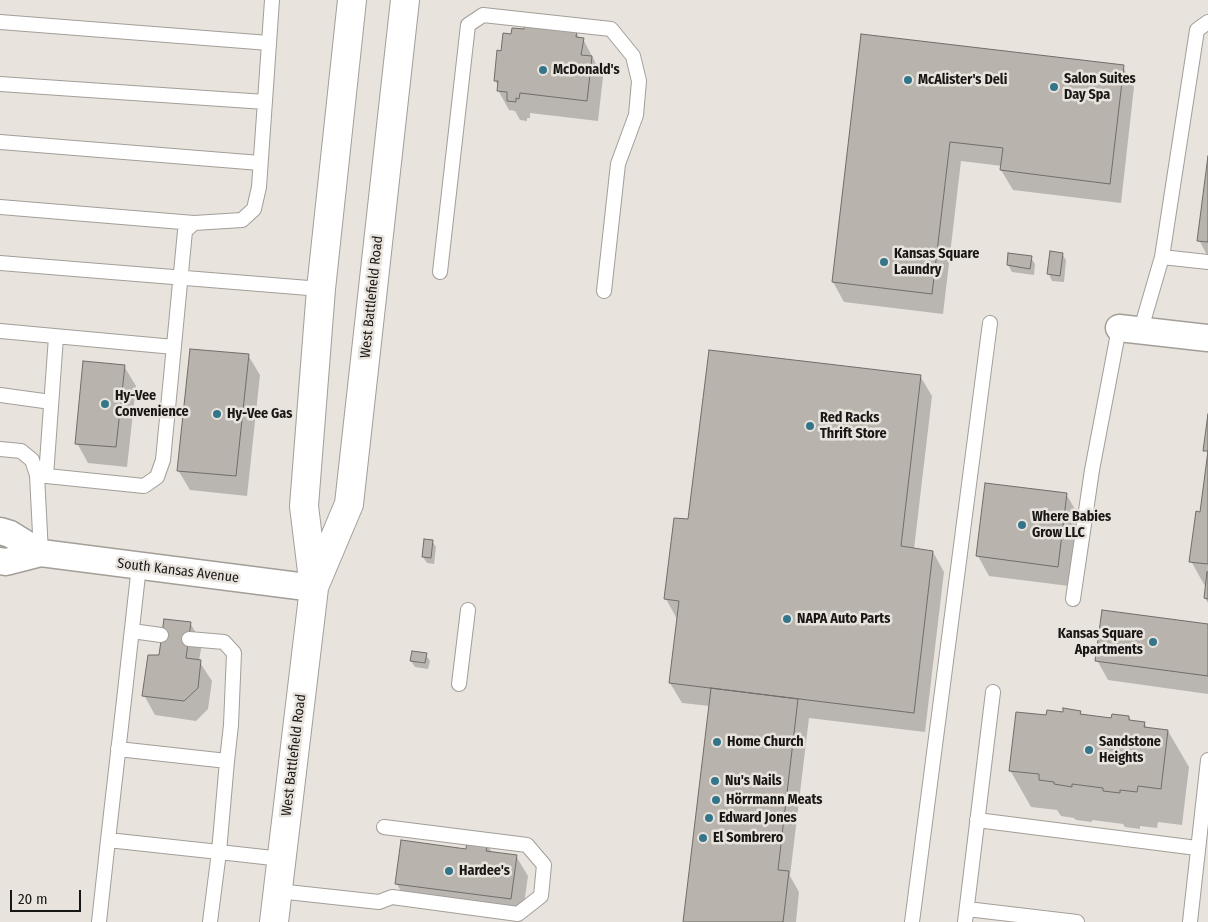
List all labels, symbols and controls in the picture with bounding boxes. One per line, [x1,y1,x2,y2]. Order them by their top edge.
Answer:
place label: McDonald's [553,62,620,78]
marker: McDonald's [537,64,549,76]
place label: Salon Suites Day Spa [1064,71,1136,104]
place label: McAlister's Deli [918,72,1007,88]
marker: McAlister's Deli [902,74,914,86]
marker: Salon Suites Day Spa [1048,81,1060,93]
street label: West Battlefield Road [357,235,387,359]
place label: Kansas Square Laundry [894,246,979,278]
marker: Kansas Square Laundry [878,256,890,268]
place label: Hy-Vee Convenience [115,388,189,421]
marker: Hy-Vee Convenience [99,398,111,410]
place label: Hy-Vee Gas [227,406,292,422]
marker: Hy-Vee Gas [211,408,223,420]
place label: Red Racks Thrift Store [820,410,887,442]
marker: Red Racks Thrift Store [804,420,816,432]
place label: Where Babies Grow LLC [1032,509,1111,542]
marker: Where Babies Grow LLC [1016,519,1028,531]
street label: South Kansas Avenue [116,555,240,587]
place label: NAPA Auto Parts [797,611,890,627]
marker: NAPA Auto Parts [781,613,793,625]
place label: Kansas Square Apartments [1058,626,1143,658]
marker: Kansas Square Apartments [1147,636,1159,648]
street label: West Battlefield Road [278,693,310,817]
place label: Home Church [727,734,804,750]
place label: Sandstone Heights [1099,734,1161,766]
marker: Home Church [711,736,723,748]
marker: Sandstone Heights [1083,744,1095,756]
place label: Nu's Nails [725,773,782,789]
marker: Nu's Nails [709,775,721,787]
place label: Hörrmann Meats [726,792,822,808]
marker: Hörrmann Meats [710,794,722,806]
place label: Edward Jones [719,810,797,826]
marker: Edward Jones [703,812,715,824]
place label: El Sombrero [713,830,783,846]
marker: El Sombrero [697,832,709,844]
place label: Hardee's [459,863,510,879]
marker: Hardee's [443,865,455,877]
scale bar [12,880,84,912]
text: 20 m [18,890,48,908]

